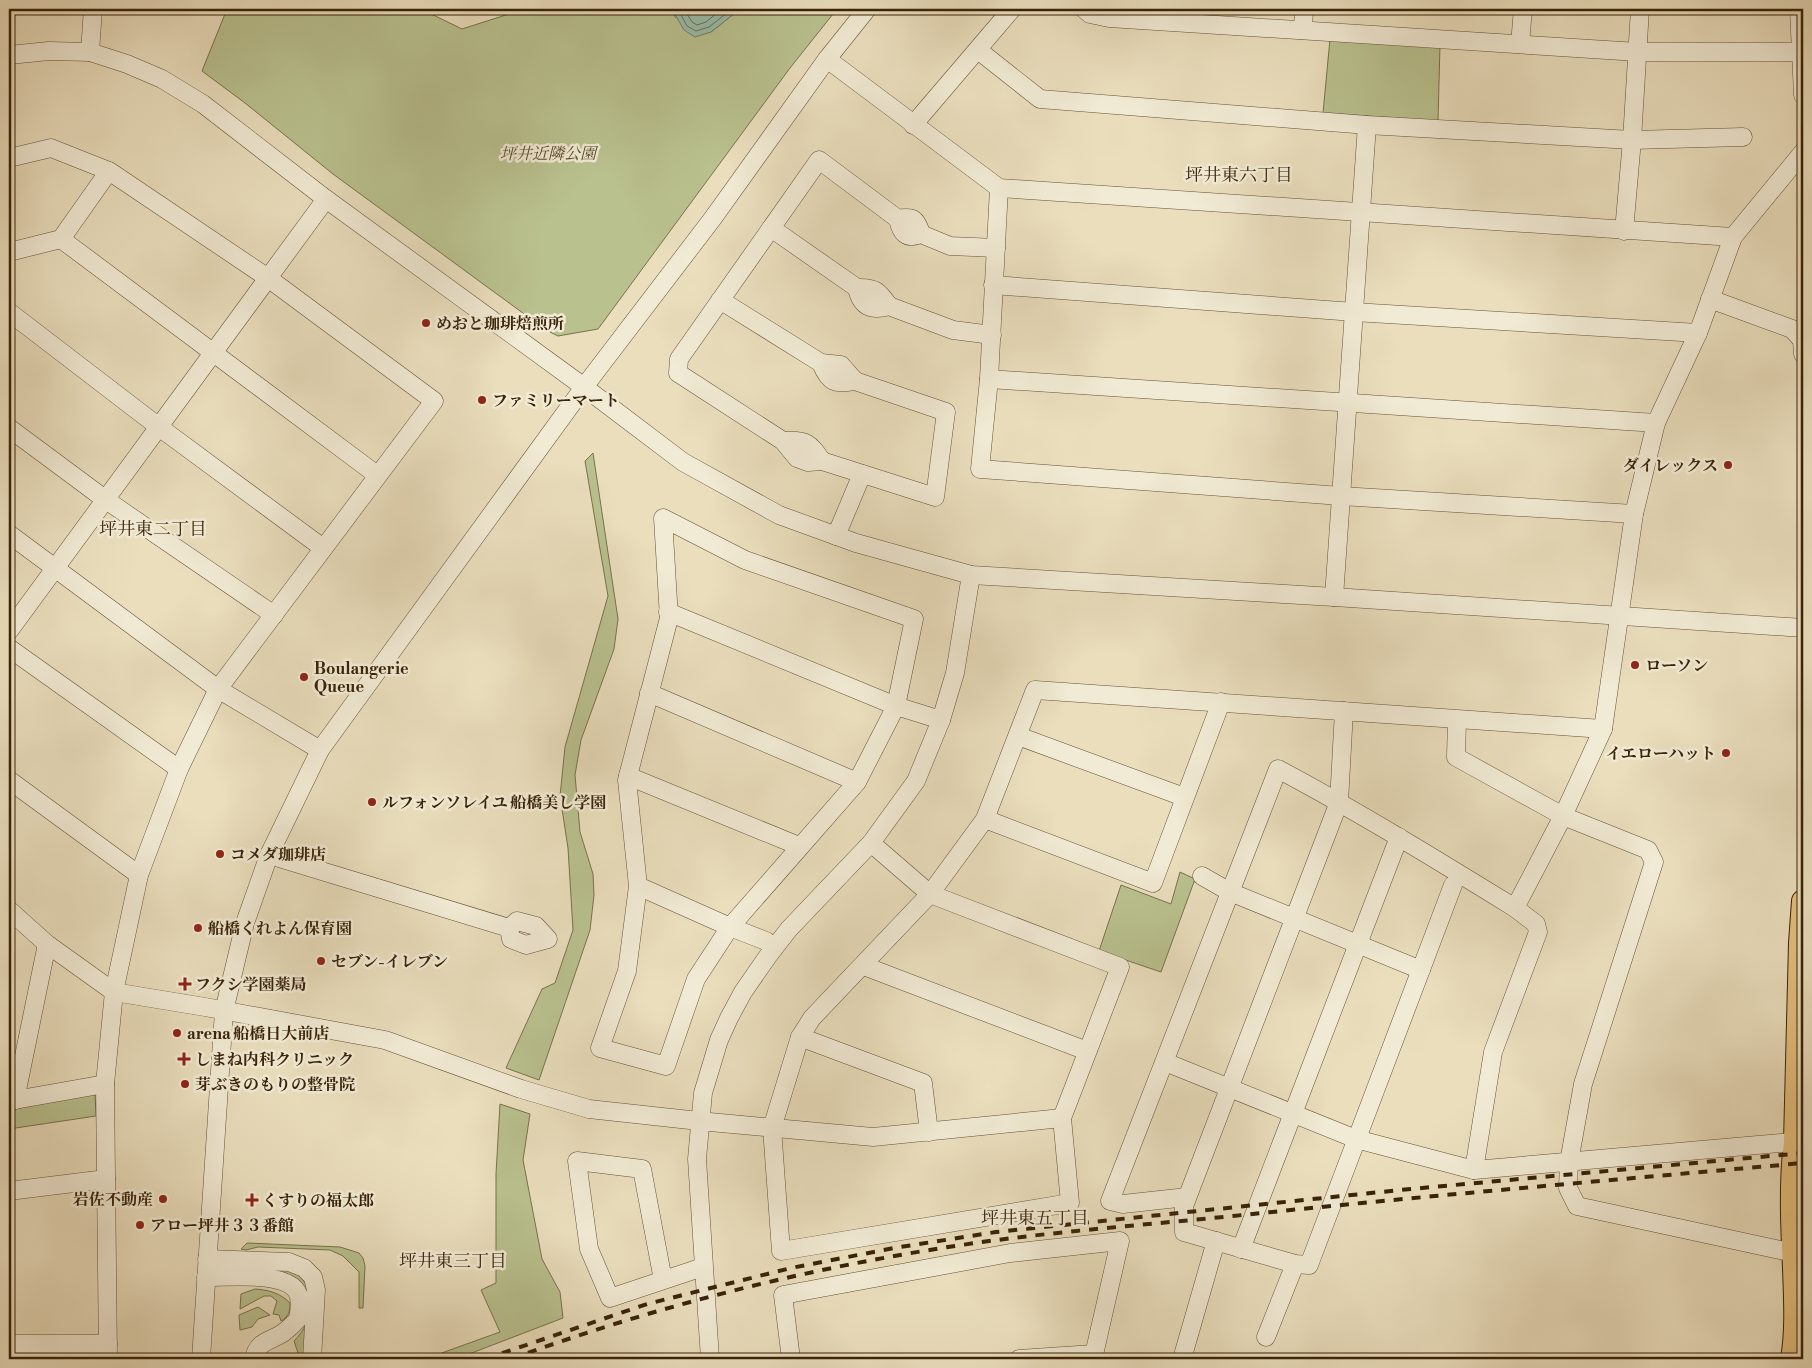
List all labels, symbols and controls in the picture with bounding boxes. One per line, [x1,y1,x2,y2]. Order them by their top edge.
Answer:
park label: 坪井近隣公園 [500,144,599,164]
district label: 坪井東六丁目 [1185,164,1293,187]
place label: めおと珈琲焙煎所 [436,314,564,334]
marker: めおと珈琲焙煎所 [420,317,432,329]
place label: ファミリーマート [492,391,620,411]
marker: ファミリーマート [476,394,488,406]
place label: ダイレックス [1623,456,1718,476]
marker: ダイレックス [1722,459,1734,471]
district label: 坪井東二丁目 [99,518,207,541]
place label: ローソン [1645,656,1708,676]
place label: Boulangerie Queue [314,659,409,697]
marker: ローソン [1629,659,1641,671]
marker: Boulangerie Queue [298,671,310,683]
place label: イエローハット [1605,744,1716,764]
marker: イエローハット [1720,747,1732,759]
place label: ルフォンソレイユ 船橋美し学園 [382,793,606,813]
marker: ルフォンソレイユ 船橋美し学園 [366,796,378,808]
place label: コメダ珈琲店 [230,845,326,865]
marker: コメダ珈琲店 [214,848,226,860]
place label: 船橋くれよん保育園 [208,919,352,939]
marker: 船橋くれよん保育園 [192,922,204,934]
place label: セブン-イレブン [331,952,448,972]
marker: セブン-イレブン [315,955,327,967]
place label: フクシ学園薬局 [195,975,307,995]
marker: フクシ学園薬局 [179,978,191,990]
place label: arena 船橋日大前店 [187,1024,329,1044]
marker: arena 船橋日大前店 [171,1027,183,1039]
place label: しまね内科クリニック [195,1050,354,1070]
marker: しまね内科クリニック [177,1052,191,1066]
place label: 芽ぶきのもりの整骨院 [195,1075,355,1095]
marker: 芽ぶきのもりの整骨院 [179,1078,191,1090]
place label: 岩佐不動産 [73,1190,153,1210]
place label: くすりの福太郎 [262,1191,374,1211]
marker: 岩佐不動産 [157,1193,169,1205]
marker: くすりの福太郎 [246,1194,258,1206]
district label: 坪井東五丁目 [981,1207,1089,1230]
place label: アロー坪井３３番館 [150,1216,294,1236]
marker: アロー坪井３３番館 [134,1219,146,1231]
district label: 坪井東三丁目 [399,1250,507,1273]

